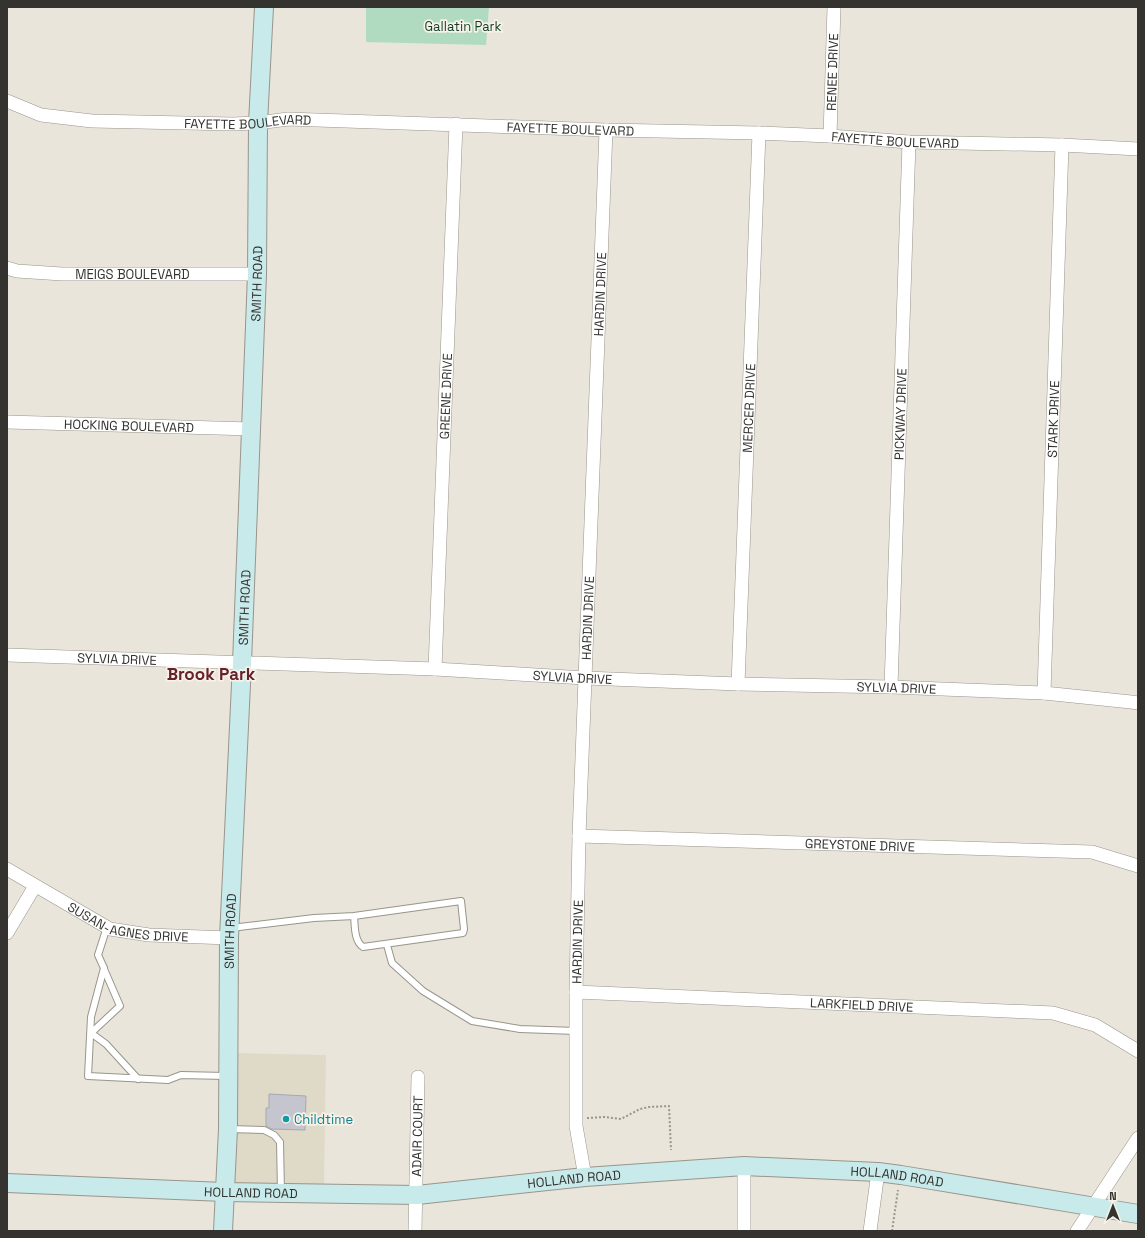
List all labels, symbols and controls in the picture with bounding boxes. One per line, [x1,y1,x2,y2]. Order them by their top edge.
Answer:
park label: Gallatin Park [425,18,502,35]
street label: RENEE DRIVE [823,33,842,111]
street label: FAYETTE BOULEVARD [184,111,312,133]
street label: FAYETTE BOULEVARD [506,119,634,140]
street label: FAYETTE BOULEVARD [831,128,959,152]
street label: SMITH ROAD [247,246,266,322]
street label: HARDIN DRIVE [590,252,610,337]
street label: MEIGS BOULEVARD [75,266,190,283]
street label: GREENE DRIVE [436,353,456,440]
street label: MERCER DRIVE [739,363,759,453]
street label: PICKWAY DRIVE [890,368,911,460]
street label: STARK DRIVE [1044,380,1063,458]
street label: HOCKING BOULEVARD [64,416,194,436]
street label: SMITH ROAD [235,569,255,646]
street label: HARDIN DRIVE [578,576,598,660]
street label: SYLVIA DRIVE [77,649,157,669]
district label: Brook Park [167,663,256,685]
street label: SYLVIA DRIVE [532,667,613,688]
street label: SYLVIA DRIVE [856,678,937,698]
street label: GREYSTONE DRIVE [805,835,915,855]
street label: SMITH ROAD [221,893,240,969]
street label: SUSAN-AGNES DRIVE [64,898,189,945]
street label: HARDIN DRIVE [568,900,587,984]
street label: LARKFIELD DRIVE [810,994,914,1016]
street label: ADAIR COURT [408,1095,427,1177]
place label: Childtime [294,1111,353,1128]
marker: Childtime [281,1114,291,1124]
street label: HOLLAND ROAD [850,1163,945,1191]
street label: HOLLAND ROAD [526,1167,621,1192]
street label: HOLLAND ROAD [204,1183,298,1202]
north arrow [1093,1186,1133,1226]
text: N [1109,1189,1117,1203]

